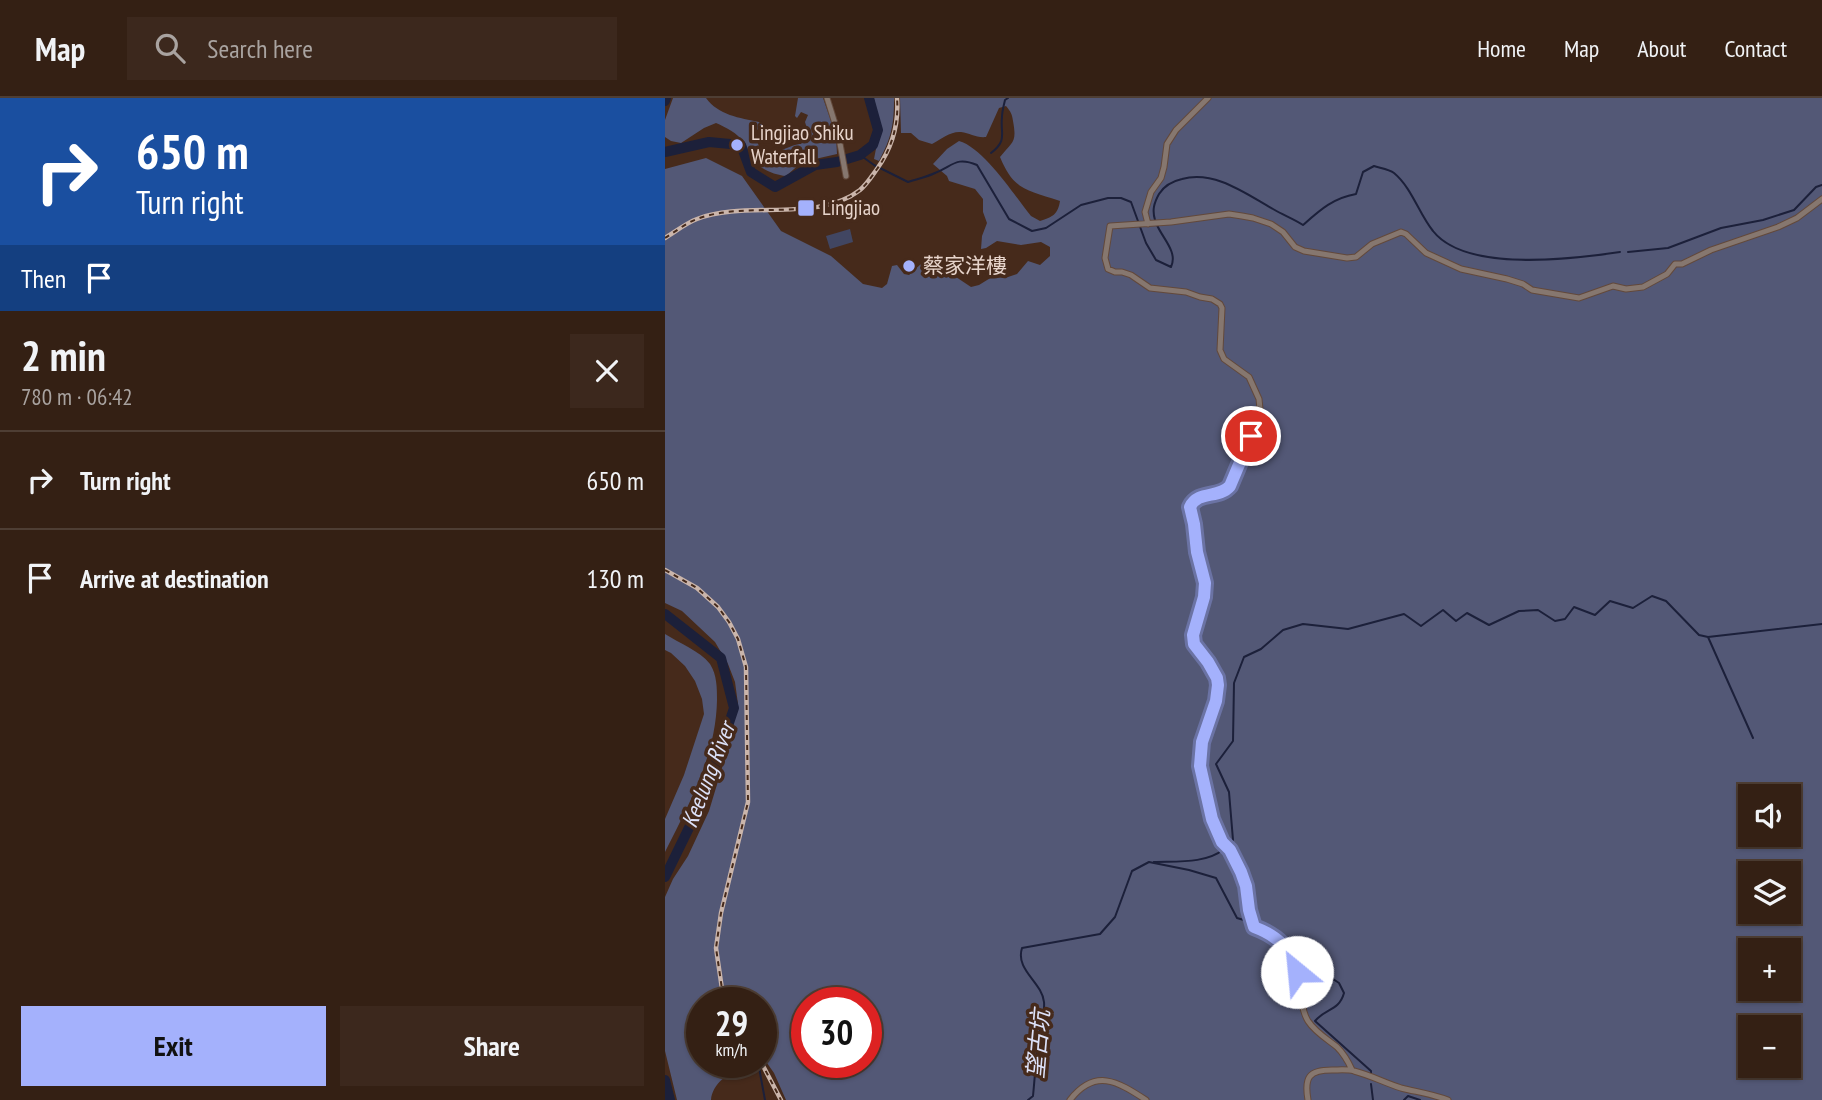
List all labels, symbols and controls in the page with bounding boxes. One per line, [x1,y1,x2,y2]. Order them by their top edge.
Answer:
search box [127,17,617,80]
text: Map [35,27,85,70]
icon: search [151,29,189,67]
text: Search here [207,32,313,65]
text: Home [1477,33,1526,64]
text: Map [1564,33,1599,64]
text: About [1637,33,1686,64]
text: Contact [1724,33,1787,64]
text: 650 m [136,119,249,183]
place label: Lingjiao Shiku Waterfall [751,119,854,170]
icon: right [21,126,112,217]
marker: Lingjiao Shiku Waterfall [729,137,745,153]
text: Turn right [136,181,244,223]
place label: Lingjiao [822,194,880,221]
marker: Lingjiao [796,198,816,218]
place label: 蔡家洋樓 [923,252,1007,279]
marker: 蔡家洋樓 [901,258,917,274]
icon: arrive [80,259,118,297]
text: Then [21,262,66,295]
text: 2 min [21,328,106,383]
button: close [570,334,644,408]
text: 780 m · 06:42 [21,382,133,411]
pin [1221,406,1281,466]
icon: arrive [1232,417,1270,455]
icon: right [21,461,59,499]
text: Turn right [80,464,171,497]
text: 650 m [586,464,644,497]
icon: arrive [21,559,59,597]
text: Arrive at destination [80,562,269,595]
text: 130 m [586,562,644,595]
water label: Keelung River [674,715,742,831]
map controls [1738,784,1801,1078]
button: sound [1738,784,1801,847]
button: layers [1738,861,1801,924]
position arrow [1260,935,1334,1009]
button: + [1738,938,1801,1001]
speed limit sign: 30 [791,987,882,1078]
text: 29 [715,1000,748,1046]
water label: 望古坑 [1020,1005,1055,1080]
button: Exit [21,1006,326,1086]
button: Share [340,1006,644,1086]
button: − [1738,1015,1801,1078]
text: km/h [716,1038,747,1061]

